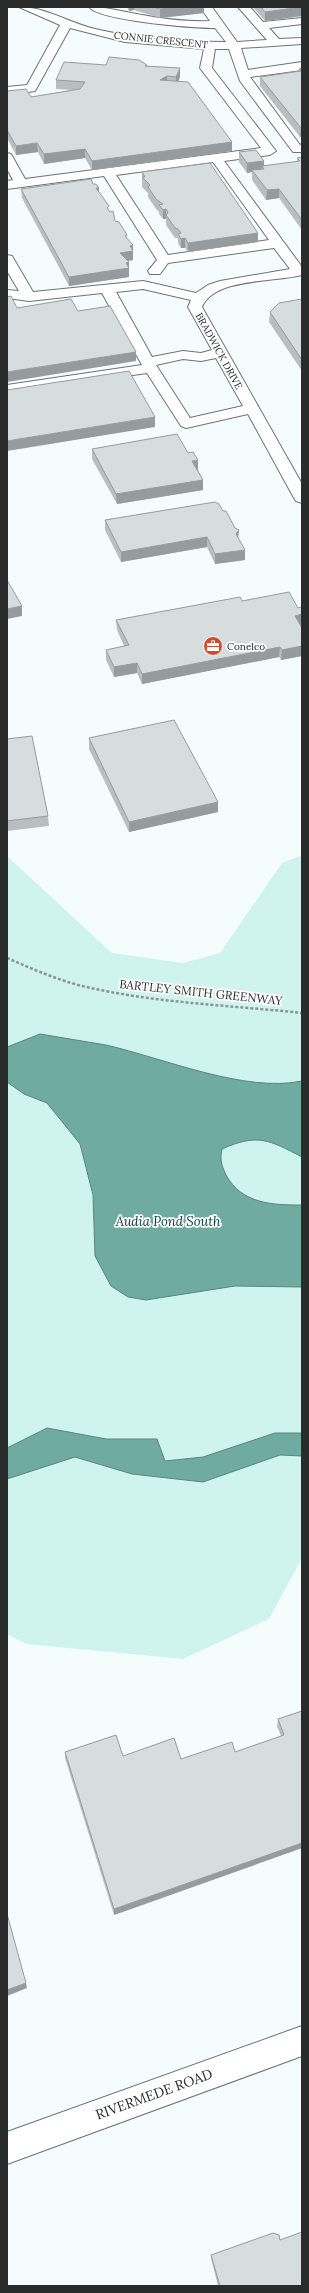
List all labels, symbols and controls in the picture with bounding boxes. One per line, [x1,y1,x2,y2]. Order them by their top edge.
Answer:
street label: CONNIE CRESCENT [113,29,209,51]
street label: BRADWICK DRIVE [193,310,245,392]
office icon: Conelco [202,635,224,657]
place label: Conelco [227,640,265,653]
street label: BARTLEY SMITH GREENWAY [119,976,284,1008]
water label: Audia Pond South [115,1213,221,1230]
street label: RIVERMEDE ROAD [93,2064,215,2124]

